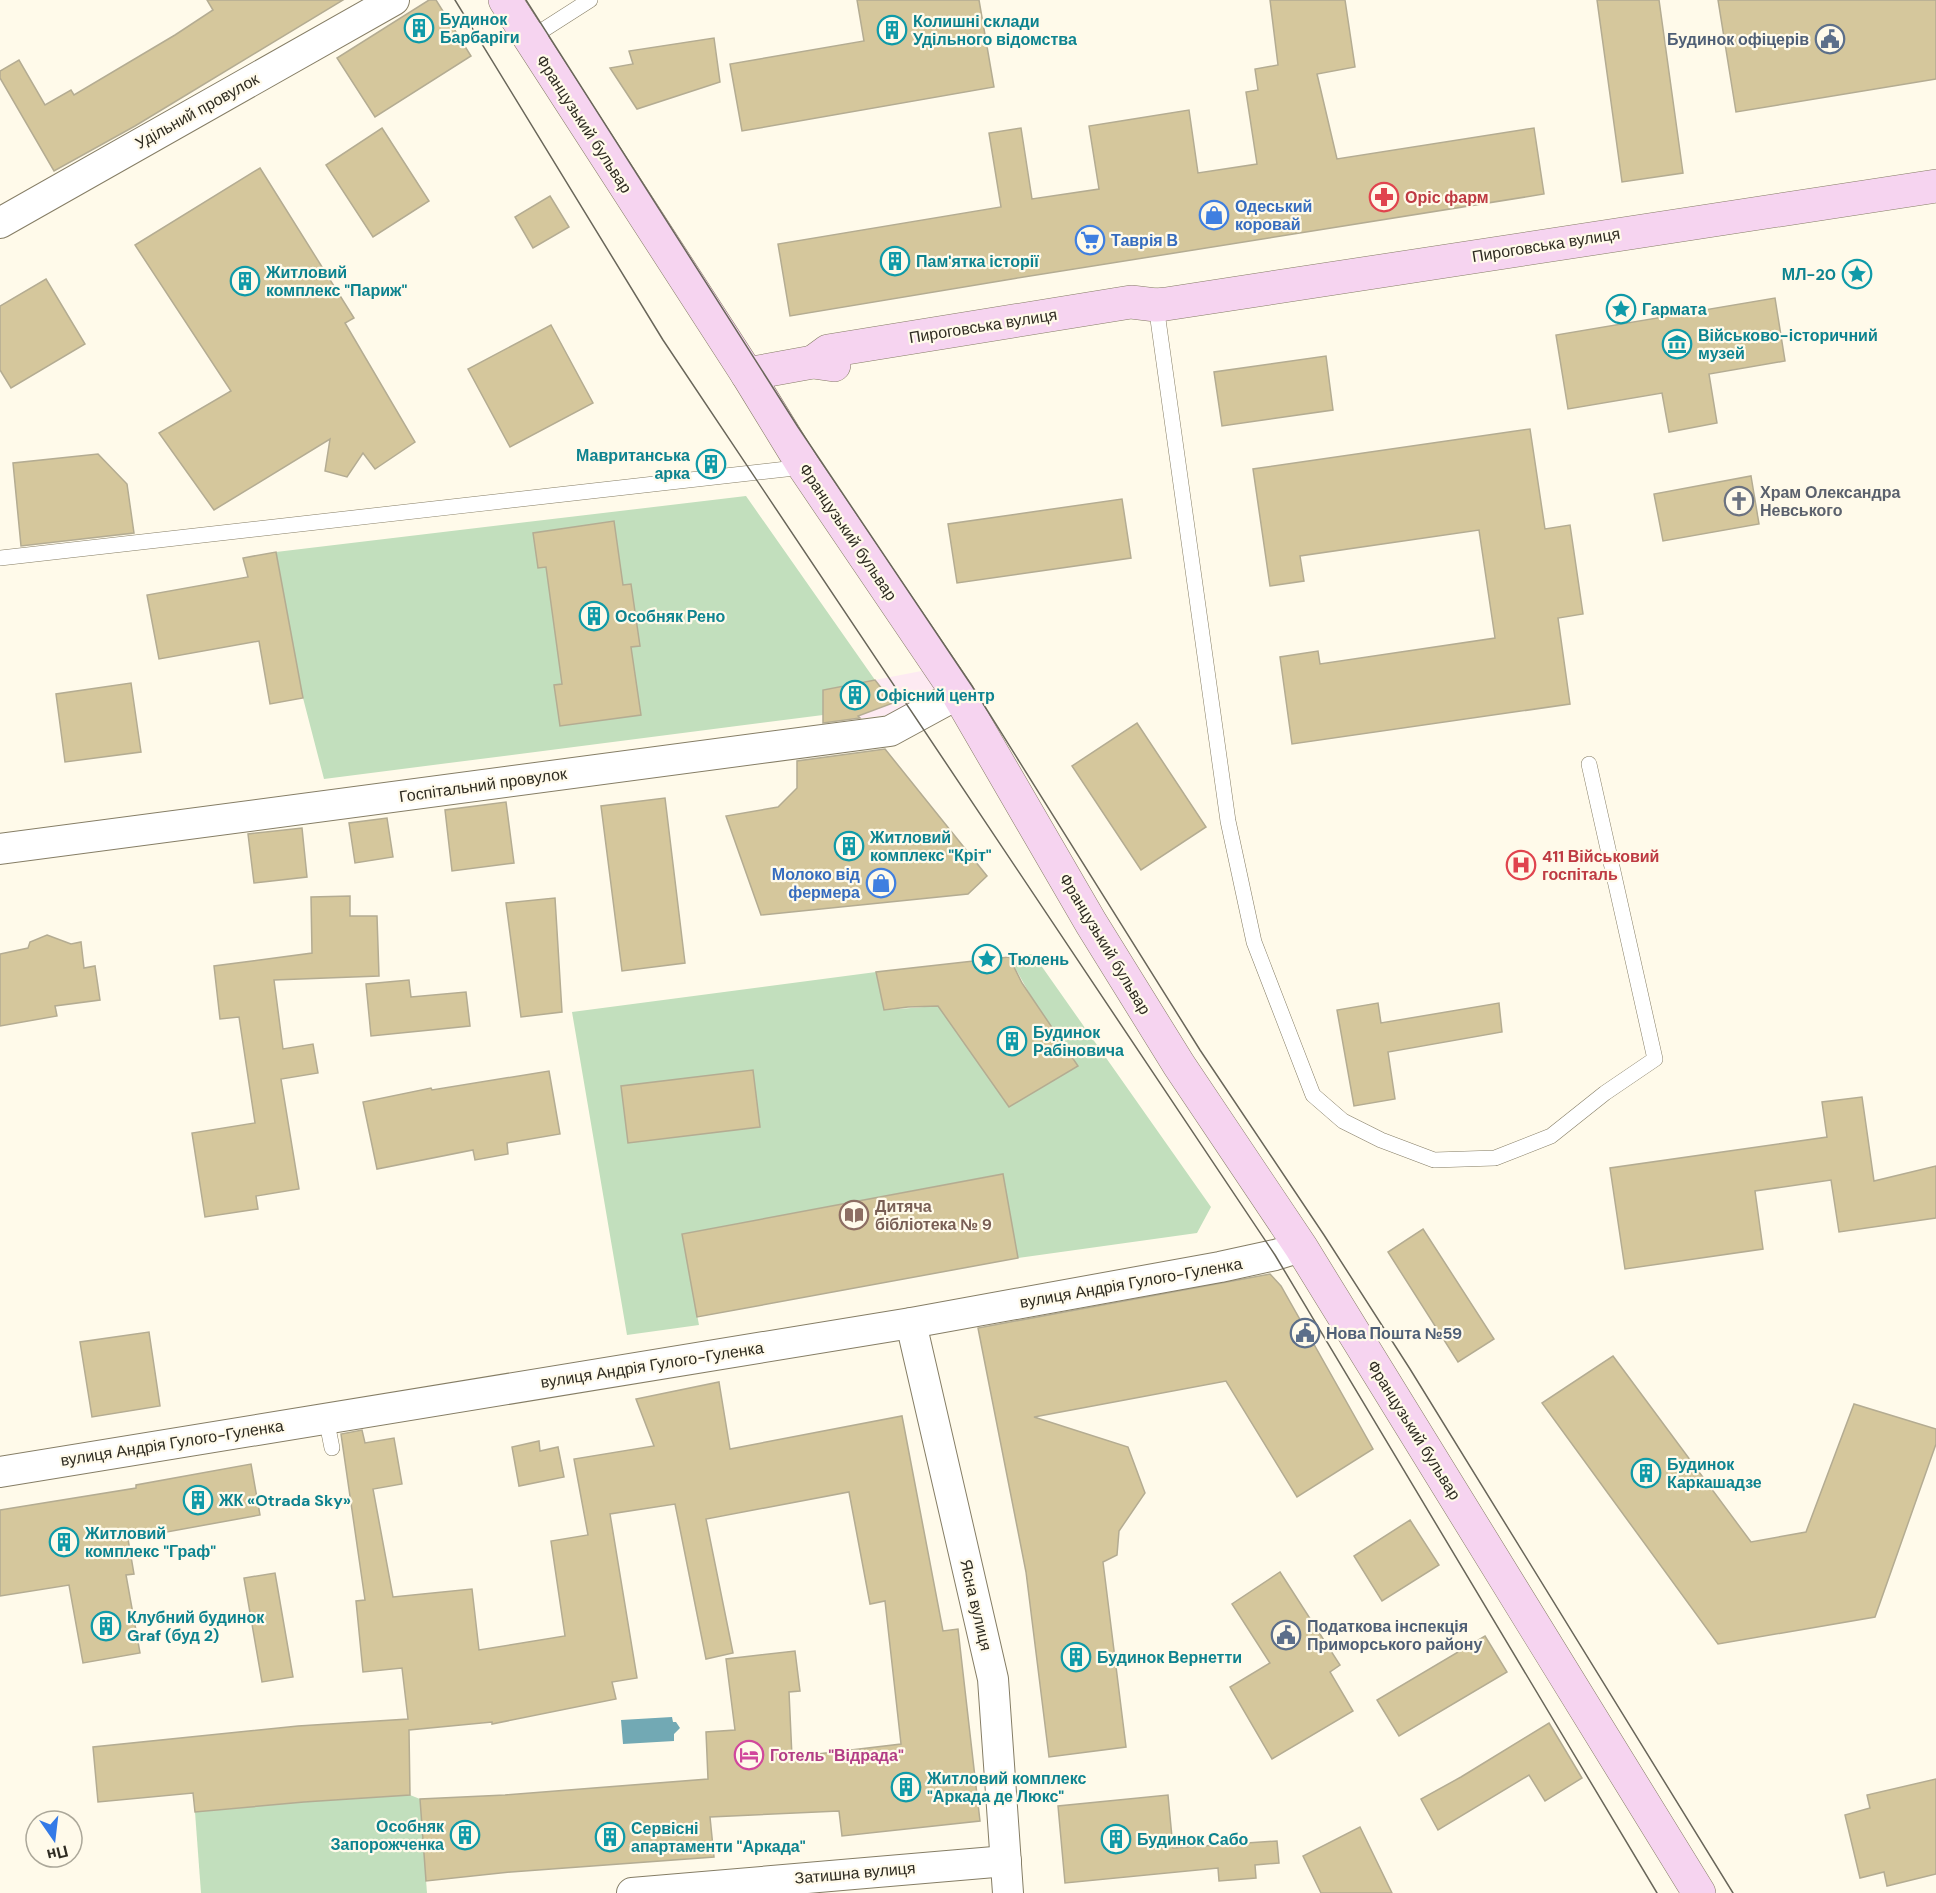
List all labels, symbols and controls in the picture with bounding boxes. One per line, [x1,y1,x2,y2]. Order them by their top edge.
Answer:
place label: Будинок Барбаріги [440,9,520,48]
place label: Колишні склади Удільного відомства [913,11,1077,50]
building icon: Будинок Барбаріги [403,12,435,44]
building icon: Колишні склади Удільного відомства [876,14,908,46]
public building icon: Будинок офіцерів [1814,23,1846,55]
place label: Будинок офіцерів [1667,29,1809,50]
street label: Французький бульвар [531,51,637,197]
street label: Удільний провулок [132,68,263,154]
pharmacy icon: Оріс фарм [1368,181,1400,213]
place label: Оріс фарм [1405,187,1489,208]
place label: Одеський коровай [1235,196,1312,235]
shop icon: Одеський коровай [1198,199,1230,231]
street label: Пироговська вулиця [1470,223,1622,267]
supermarket icon: Таврія В [1074,224,1106,256]
place label: Таврія В [1111,230,1178,251]
building icon: Пам'ятка історії [879,245,911,277]
place label: Пам'ятка історії [916,251,1039,272]
place icon: МЛ-20 [1841,258,1873,290]
place label: Житловий комплекс "Париж" [265,262,407,301]
place label: МЛ-20 [1782,264,1836,285]
building icon: Житловий комплекс "Париж" [229,265,261,297]
place icon: Гармата [1605,293,1637,325]
place label: Гармата [1642,299,1707,320]
street label: Пироговська вулиця [907,304,1059,348]
place label: Військово-історичний музей [1698,325,1878,364]
museum icon: Військово-історичний музей [1661,328,1693,360]
place label: Мавританська арка [576,445,690,484]
building icon: Мавританська арка [695,448,727,480]
street label: Французький бульвар [794,459,902,605]
place label: Храм Олександра Невського [1760,482,1900,521]
church icon: Храм Олександра Невського [1723,485,1755,517]
building icon: Особняк Рено [578,600,610,632]
place label: Особняк Рено [615,606,726,627]
building icon: Офісний центр [839,679,871,711]
place label: Офісний центр [876,685,995,706]
street label: Госпітальний провулок [398,763,569,807]
place label: Житловий комплекс "Кріт" [869,827,992,866]
building icon: Житловий комплекс "Кріт" [833,830,865,862]
place label: 411 Військовий госпіталь [1542,846,1659,885]
hospital icon: 411 Військовий госпіталь [1505,849,1537,881]
place label: Молоко від фермера [772,864,860,903]
shop icon: Молоко від фермера [865,867,897,899]
street label: Французький бульвар [1055,870,1156,1019]
place icon: Тюлень [971,943,1003,975]
place label: Тюлень [1008,949,1069,970]
place label: Будинок Рабіновича [1033,1022,1124,1061]
building icon: Будинок Рабіновича [996,1025,1028,1057]
place label: Дитяча бібліотека № 9 [875,1196,992,1235]
library icon: Дитяча бібліотека № 9 [838,1199,870,1231]
street label: вулиця Андрія Гулого-Гуленка [1018,1253,1244,1313]
public building icon: Нова Пошта №59 [1289,1317,1321,1349]
place label: Нова Пошта №59 [1326,1323,1462,1344]
street label: вулиця Андрія Гулого-Гуленка [539,1337,765,1393]
street label: Французький бульвар [1362,1356,1466,1504]
street label: вулиця Андрія Гулого-Гуленка [59,1415,285,1471]
place label: Будинок Каркашадзе [1667,1454,1762,1493]
building icon: Будинок Каркашадзе [1630,1457,1662,1489]
building icon: ЖК «Otrada Sky» [182,1484,214,1516]
place label: ЖК «Otrada Sky» [218,1490,351,1511]
place label: Житловий комплекс "Граф" [84,1523,216,1562]
building icon: Житловий комплекс "Граф" [48,1526,80,1558]
street label: Ясна вулиця [955,1557,997,1653]
place label: Клубний будинок Graf (буд 2) [127,1607,265,1646]
building icon: Клубний будинок Graf (буд 2) [90,1610,122,1642]
place label: Податкова інспекція Приморського району [1307,1616,1483,1655]
public building icon: Податкова інспекція Приморського району [1270,1619,1302,1651]
building icon: Будинок Вернетти [1060,1641,1092,1673]
place label: Будинок Вернетти [1097,1647,1242,1668]
hotel icon: Готель "Відрада" [733,1739,765,1771]
place label: Готель "Відрада" [770,1745,904,1766]
place label: Житловий комплекс "Аркада де Люкс" [926,1768,1086,1807]
building icon: Житловий комплекс "Аркада де Люкс" [890,1771,922,1803]
north arrow [24,1809,84,1869]
place label: Особняк Запорожченка [331,1816,445,1855]
place label: Сервісні апартаменти "Аркада" [631,1818,806,1857]
building icon: Особняк Запорожченка [449,1819,481,1851]
building icon: Сервісні апартаменти "Аркада" [594,1821,626,1853]
building icon: Будинок Сабо [1100,1823,1132,1855]
place label: Будинок Сабо [1137,1829,1249,1850]
text: Пн [45,1840,70,1866]
street label: Затишна вулиця [794,1857,916,1889]

